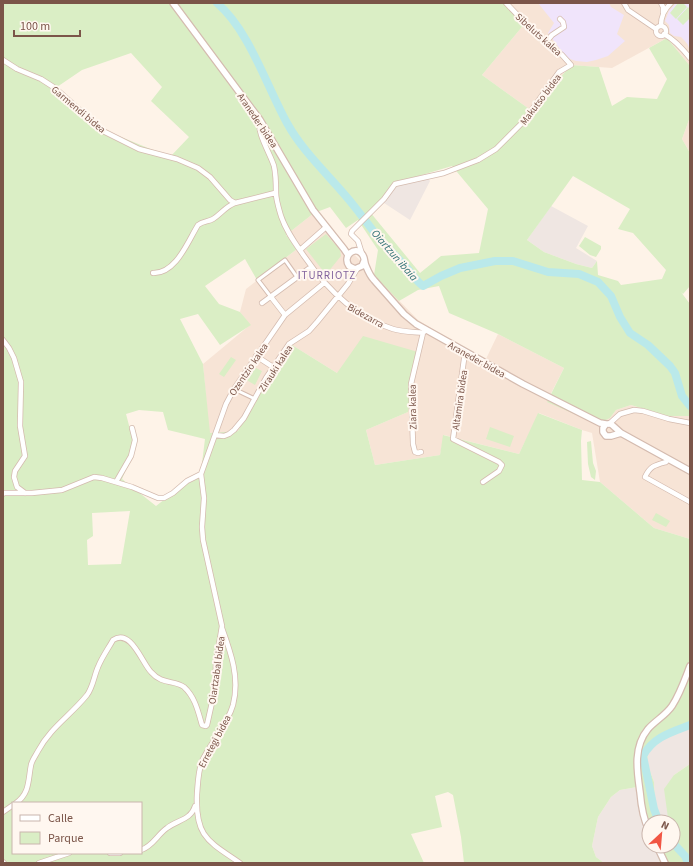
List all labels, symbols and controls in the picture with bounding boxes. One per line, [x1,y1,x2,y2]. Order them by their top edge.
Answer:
street label: Sibeluts kalea [512,10,565,59]
scale bar [14,12,80,38]
text: 100 m [20,18,50,35]
street label: Makutso bidea [517,71,565,128]
street label: Garmendi bidea [48,83,108,137]
street label: Araneder bidea [234,90,281,151]
water label: Oiartzun ibaia [368,226,421,284]
district label: ITURRIOTZ [298,268,356,283]
street label: Bidezarra [345,300,386,332]
street label: Araneder bidea [445,338,508,381]
street label: Ozentzio kalea [226,340,272,399]
street label: Zirauki kalea [255,342,296,395]
street label: Altamira bidea [449,369,471,431]
street label: Ziara kalea [406,384,420,430]
street label: Oiartzabal bidea [205,635,229,705]
street label: Erretegi bidea [195,713,235,770]
legend [12,802,142,854]
text: Calle [48,810,73,827]
north arrow [641,814,681,854]
text: N [659,817,672,834]
text: Parque [48,830,84,847]

